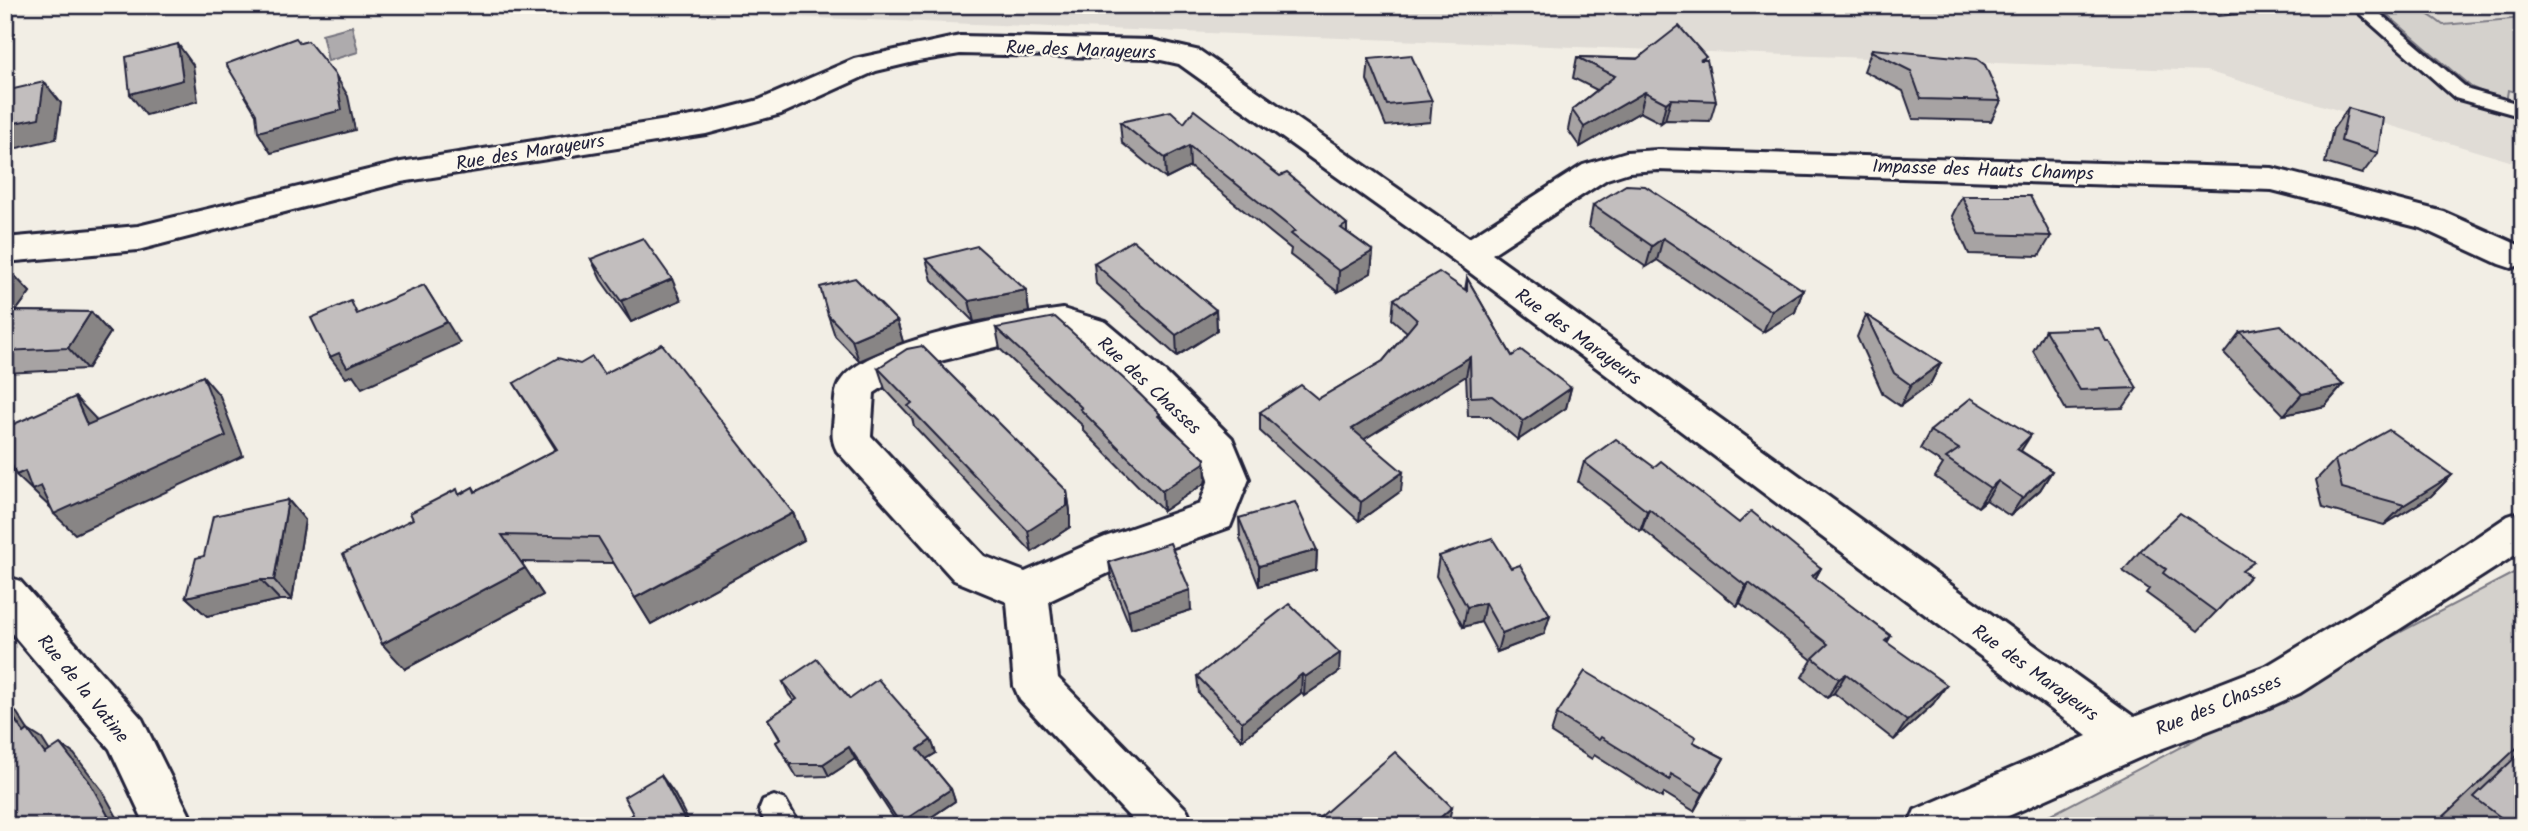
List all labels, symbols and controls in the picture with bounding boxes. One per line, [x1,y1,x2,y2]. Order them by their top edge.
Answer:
street label: Rue des Marayeurs [1005,33,1157,69]
street label: Rue des Marayeurs [454,126,607,180]
street label: Impasse des Hauts Champs [1872,152,2094,190]
street label: Rue des Marayeurs [1508,281,1647,394]
street label: Rue des Chasses [1090,330,1208,443]
street label: Rue des Marayeurs [1965,617,2104,730]
street label: Rue de la Vatine [29,628,136,751]
street label: Rue des Chasses [2151,667,2286,745]

